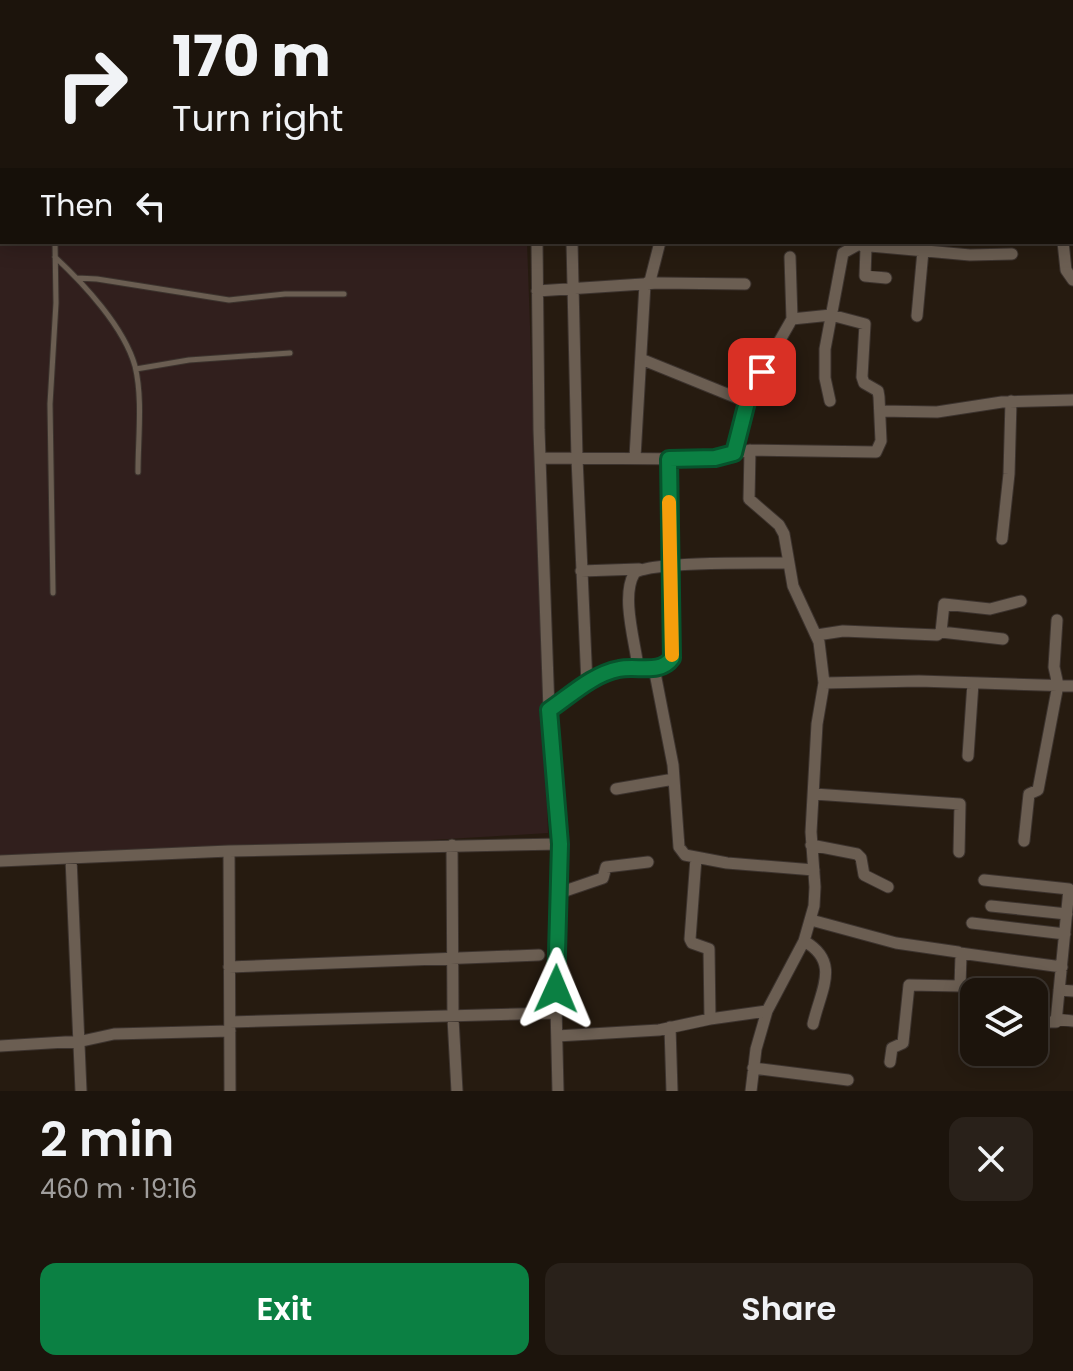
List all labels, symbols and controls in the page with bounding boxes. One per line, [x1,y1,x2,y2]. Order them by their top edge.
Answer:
text: 170 m [172,17,331,96]
icon: right [40,32,144,136]
text: Turn right [172,93,343,144]
text: Then [40,184,113,227]
icon: left [129,184,173,228]
pin [728,338,796,406]
icon: arrive [740,350,784,394]
position arrow [514,947,598,1031]
map controls [960,978,1048,1066]
button: layers [960,978,1048,1066]
text: 2 min [40,1106,174,1173]
button: close [949,1117,1033,1201]
text: 460 m · 19:16 [40,1171,197,1207]
button: Exit [40,1263,529,1355]
button: Share [545,1263,1033,1355]

